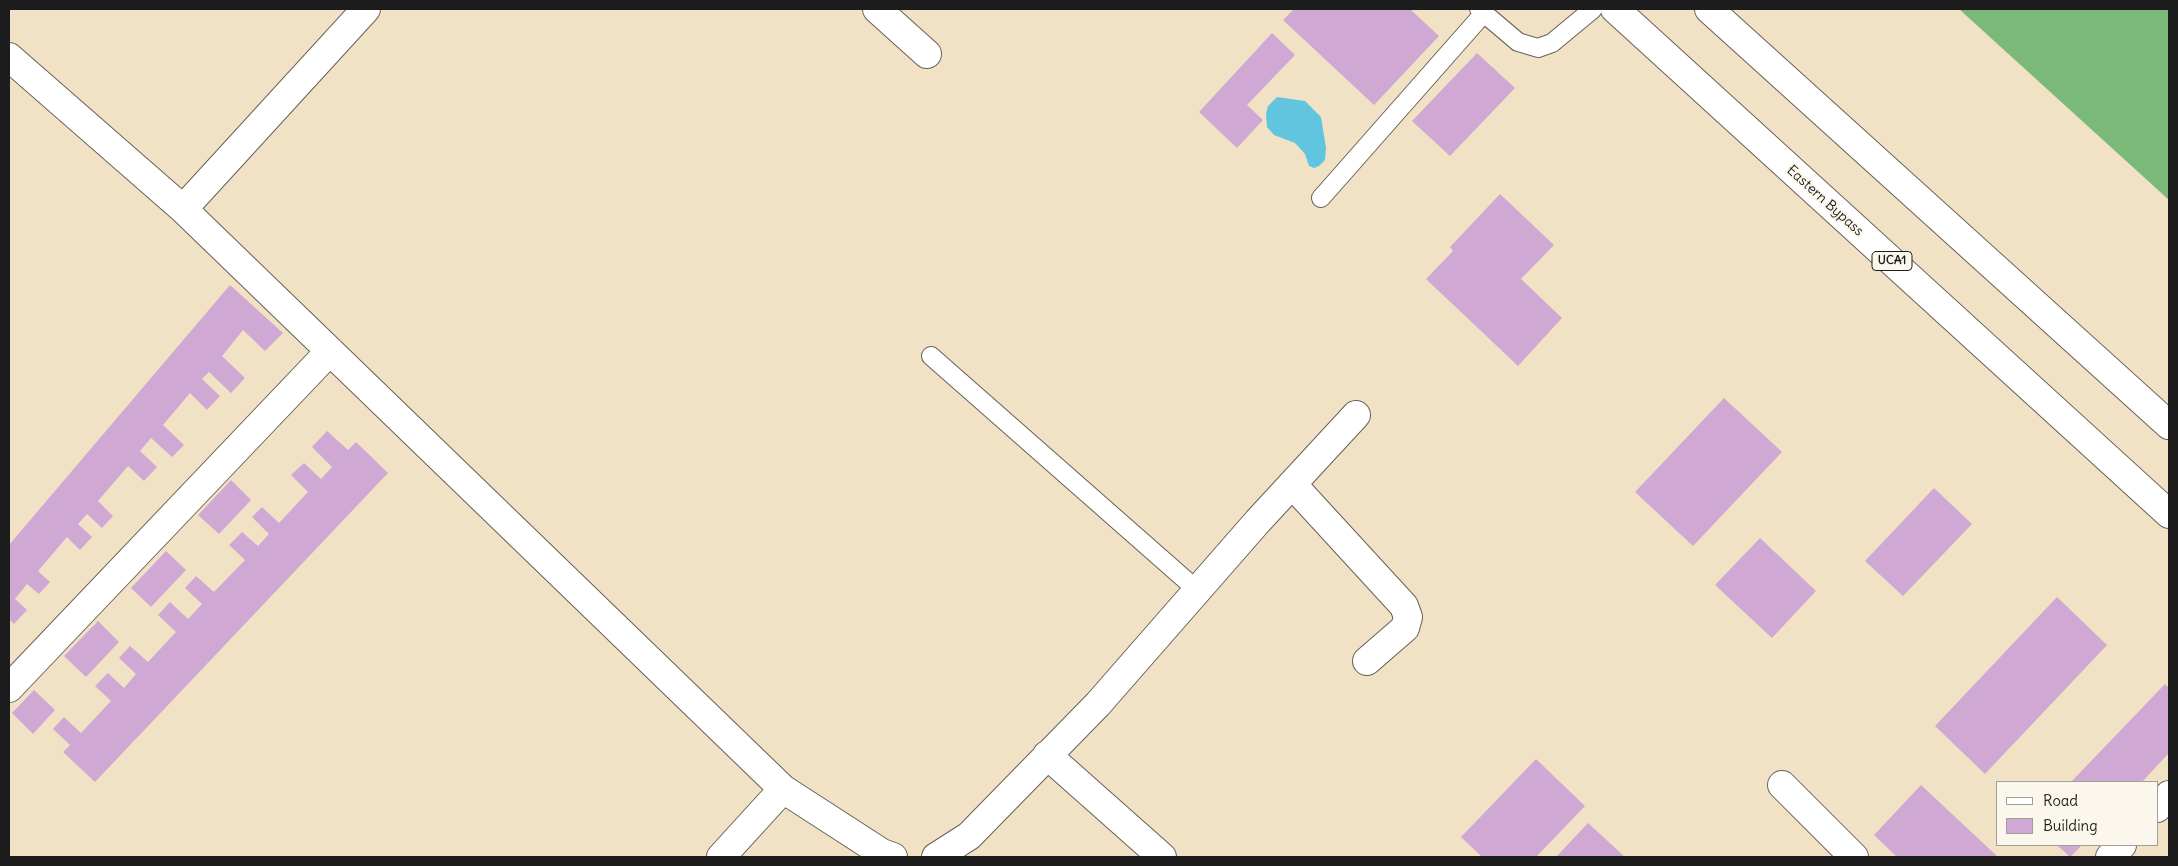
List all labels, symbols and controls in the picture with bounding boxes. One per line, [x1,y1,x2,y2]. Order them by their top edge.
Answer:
street label: Eastern Bypass [1783,162,1867,240]
road number: UCA1 [1872,252,1912,270]
legend [1996,781,2158,846]
text: Road [2043,791,2078,810]
text: Building [2043,816,2098,835]

